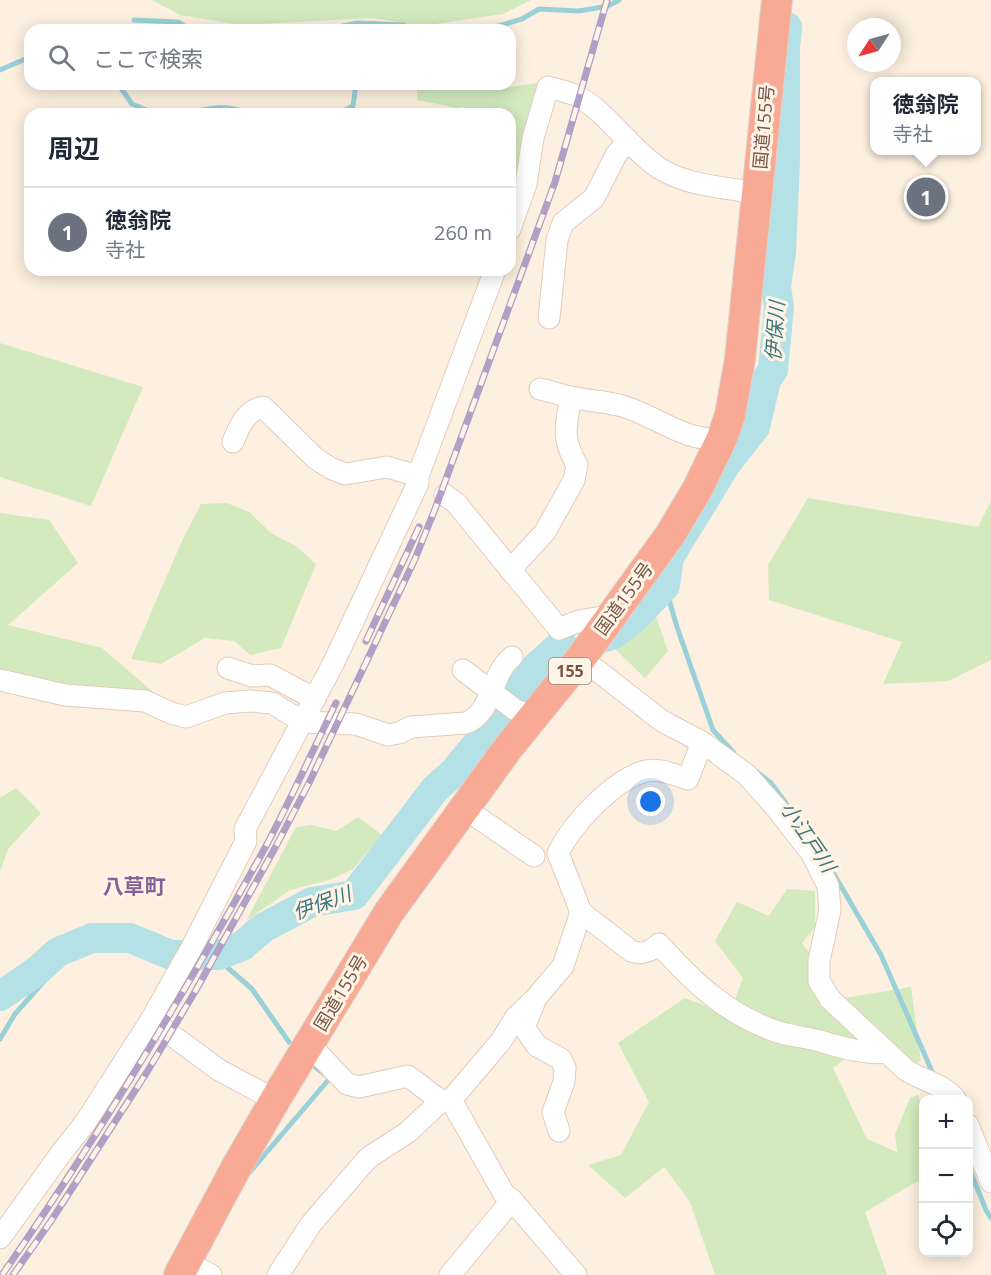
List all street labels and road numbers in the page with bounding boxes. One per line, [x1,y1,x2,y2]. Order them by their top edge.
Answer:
street label: 国道155号 [747,84,779,170]
street label: 国道155号 [589,557,658,640]
road number: 155 [549,658,591,684]
street label: 国道155号 [308,950,372,1035]

